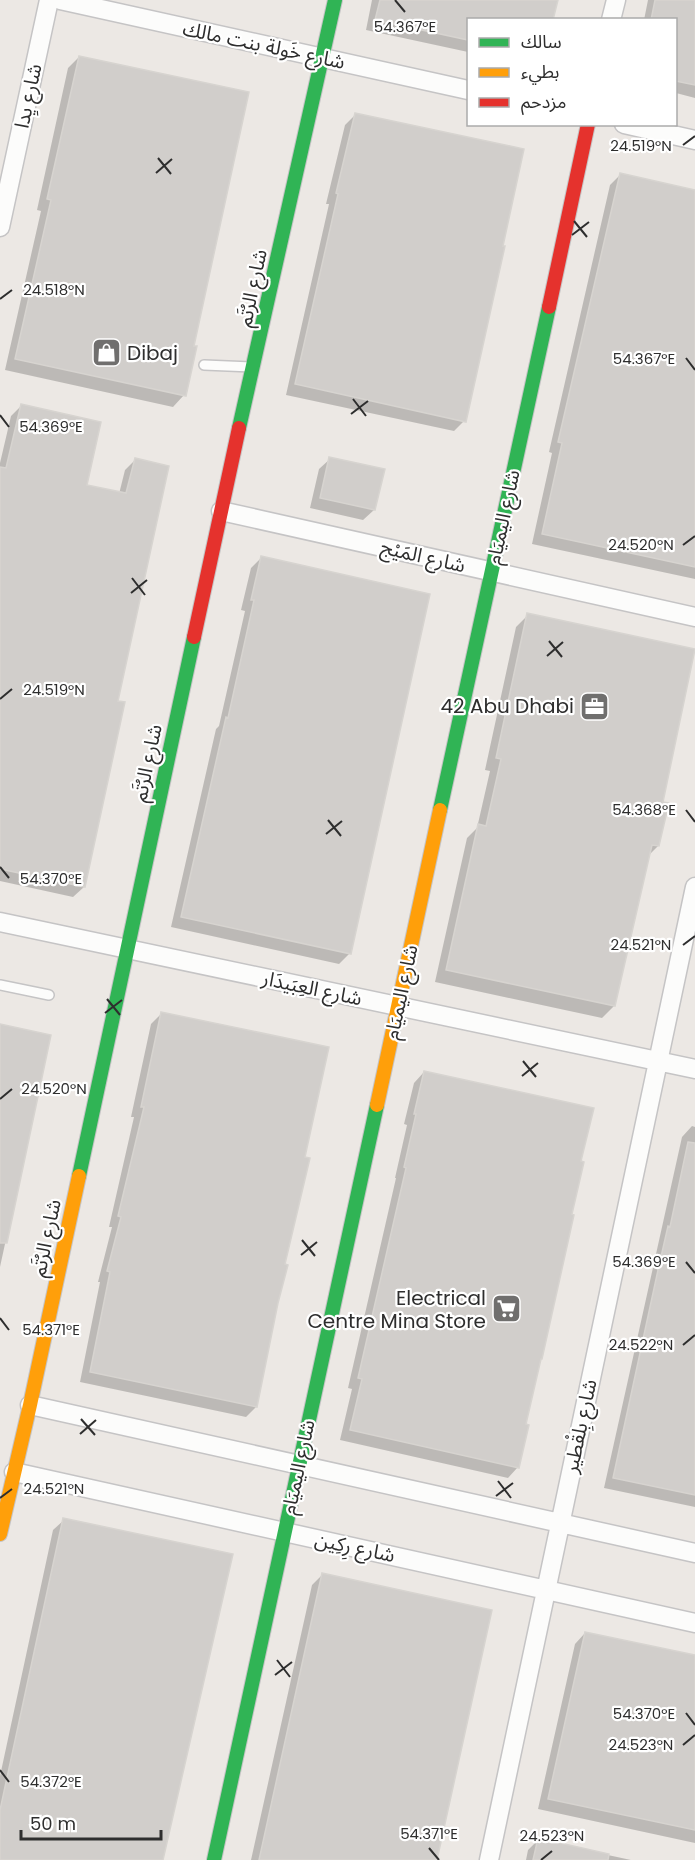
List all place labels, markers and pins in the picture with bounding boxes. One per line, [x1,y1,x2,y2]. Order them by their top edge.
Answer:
shop icon: Dibaj [90,337,122,369]
place label: Dibaj [127,339,178,367]
office icon: 42 Abu Dhabi [579,690,611,722]
place label: 42 Abu Dhabi [441,692,574,720]
place label: Electrical Centre Mina Store [307,1284,486,1335]
supermarket icon: Electrical Centre Mina Store [491,1293,523,1325]

